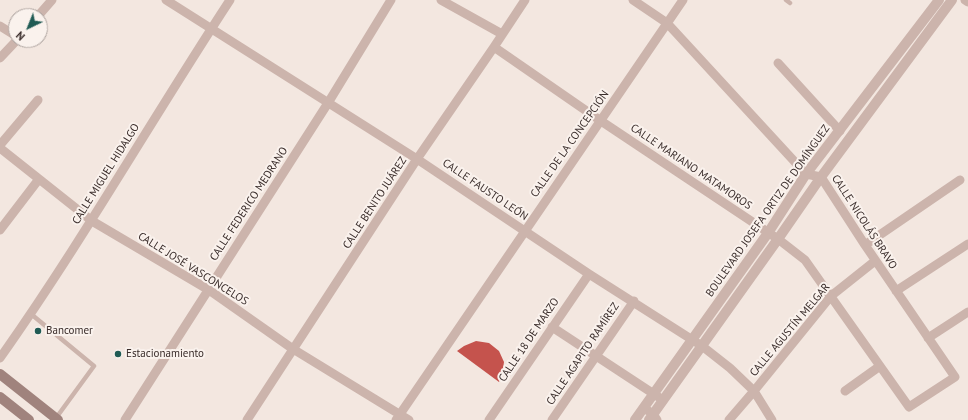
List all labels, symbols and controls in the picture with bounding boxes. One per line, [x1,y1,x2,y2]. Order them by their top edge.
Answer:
north arrow [8,8,48,48]
text: N [13,28,28,44]
street label: CALLE DE LA CONCEPCIÓN [528,88,612,200]
street label: CALLE MIGUEL HIDALGO [70,121,142,227]
street label: CALLE MARIANO MATAMOROS [628,121,754,213]
street label: BOULEVARD JOSEFA ORTIZ DE DOMÍNGUEZ [703,123,833,299]
street label: CALLE FEDERICO MEDRANO [207,145,291,263]
street label: CALLE BENITO JUÁREZ [340,155,410,251]
street label: CALLE FAUSTO LEÓN [440,156,530,224]
street label: CALLE NICOLÁS BRAVO [829,172,899,272]
street label: CALLE JOSÉ VASCONCELOS [135,230,251,308]
street label: CALLE AGUSTÍN MELGAR [747,281,833,379]
street label: CALLE 18 DE MARZO [496,296,562,384]
street label: CALLE AGAPITO RAMÍREZ [544,300,622,408]
place label: Bancomer [46,324,93,338]
marker: Bancomer [33,326,43,336]
place label: Estacionamiento [126,347,204,361]
marker: Estacionamiento [113,349,123,359]

